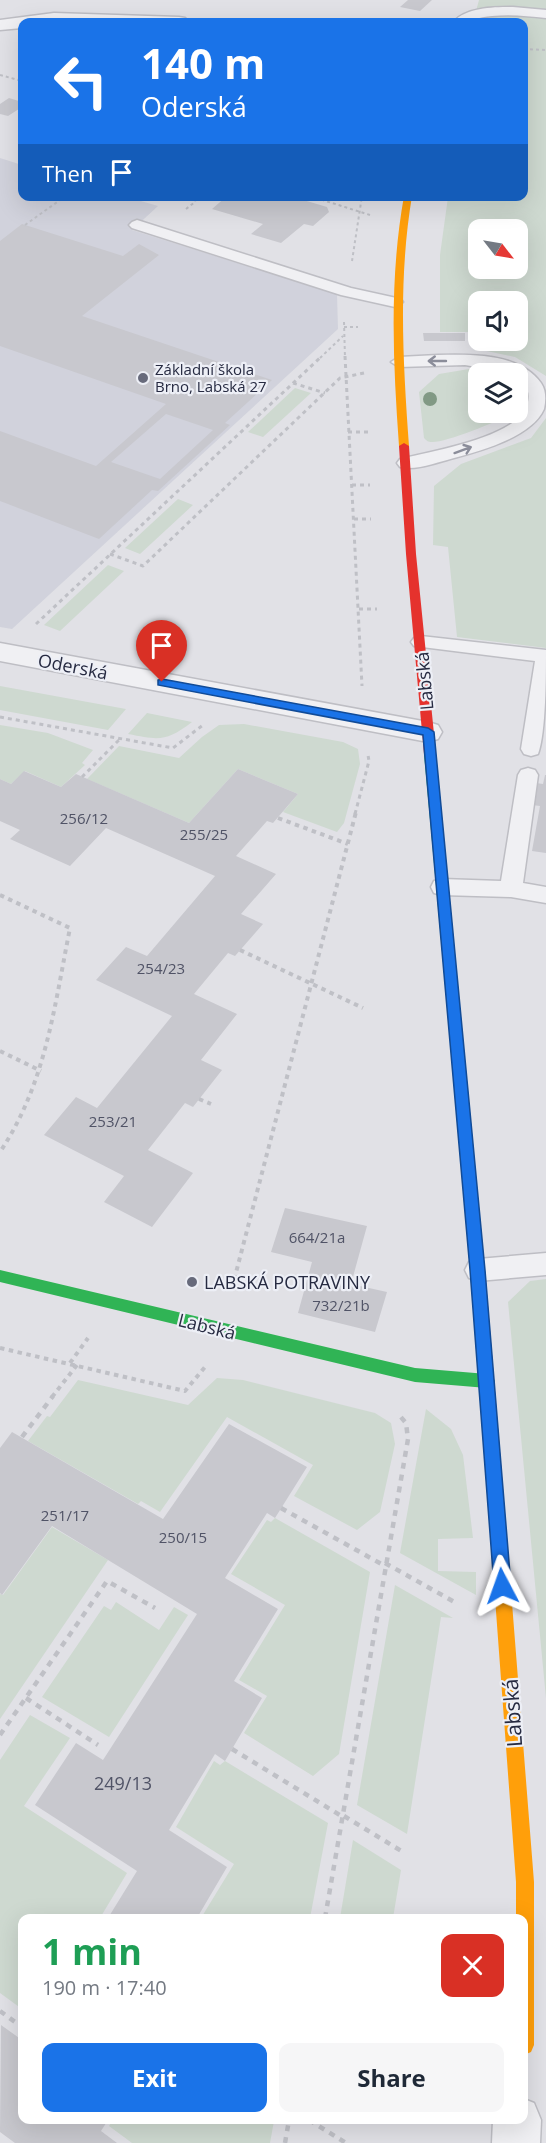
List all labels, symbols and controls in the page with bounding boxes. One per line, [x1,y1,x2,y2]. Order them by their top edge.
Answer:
text: 140 m [141,34,265,91]
icon: left [42,42,120,120]
text: Oderská [141,88,247,125]
icon: arrive [105,156,138,189]
text: Then [42,158,93,188]
north arrow [468,219,528,279]
map controls [468,219,528,423]
button: sound [468,291,528,351]
one-way arrow [428,355,448,367]
place label: Základní škola Brno, Labská 27 [155,359,267,396]
button: layers [468,363,528,423]
marker: Základní škola Brno, Labská 27 [136,371,150,385]
one-way arrow [453,443,471,454]
pin [136,620,187,682]
icon: arrive [145,629,178,662]
street label: Oderská [36,647,110,685]
street label: Labská [409,651,439,711]
house number: 256/12 [60,808,108,828]
house number: 255/25 [180,824,228,844]
house number: 254/23 [137,958,185,978]
house number: 253/21 [89,1111,137,1131]
house number: 664/21a [289,1227,345,1247]
place label: LABSKÁ POTRAVINY [204,1270,371,1294]
marker: LABSKÁ POTRAVINY [185,1275,199,1289]
house number: 732/21b [312,1295,370,1315]
street label: Labská [176,1307,238,1345]
house number: 251/17 [41,1505,89,1525]
house number: 250/15 [159,1527,207,1547]
position arrow [470,1554,534,1618]
street label: Labská [496,1678,528,1748]
house number: 249/13 [94,1771,152,1795]
text: 1 min [42,1927,142,1976]
button: close [441,1934,504,1997]
text: 190 m · 17:40 [42,1974,167,2001]
button: Exit [42,2043,267,2112]
button: Share [279,2043,504,2112]

